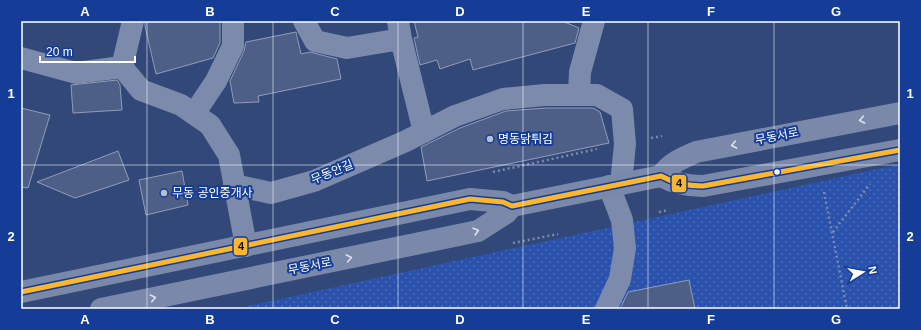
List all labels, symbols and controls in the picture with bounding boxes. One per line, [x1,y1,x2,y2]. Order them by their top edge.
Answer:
text: A [80,4,90,19]
text: B [205,4,215,19]
text: C [330,4,340,19]
text: D [455,4,465,19]
text: E [582,4,591,19]
text: F [707,4,715,19]
text: G [831,4,841,19]
scale bar [40,38,135,64]
text: 20 m [46,45,73,59]
text: 1 [7,86,15,101]
text: 1 [906,86,914,101]
one-way arrow [859,115,865,124]
street label: 무동서로 [754,125,800,147]
place label: 명동닭튀김 [498,132,553,146]
marker: 명동닭튀김 [485,134,495,144]
one-way arrow [731,140,737,148]
street label: 무동안길 [309,157,355,187]
unlabelled marker [772,167,782,177]
line badge: 4 [671,174,687,193]
text: 4 [676,177,683,189]
place label: 무동 공인중개사 [172,186,253,200]
marker: 무동 공인중개사 [159,188,169,198]
one-way arrow [473,227,480,236]
text: 2 [7,229,15,244]
text: 2 [906,229,914,244]
line badge: 4 [233,237,248,256]
text: 4 [238,240,245,252]
north arrow [843,252,883,292]
one-way arrow [346,254,352,262]
street label: 무동서로 [287,255,333,277]
text: N [866,265,879,275]
one-way arrow [150,294,156,303]
text: A [80,312,90,327]
text: B [205,312,215,327]
text: C [330,312,340,327]
text: D [455,312,465,327]
text: E [582,312,591,327]
text: F [707,312,715,327]
text: G [831,312,841,327]

